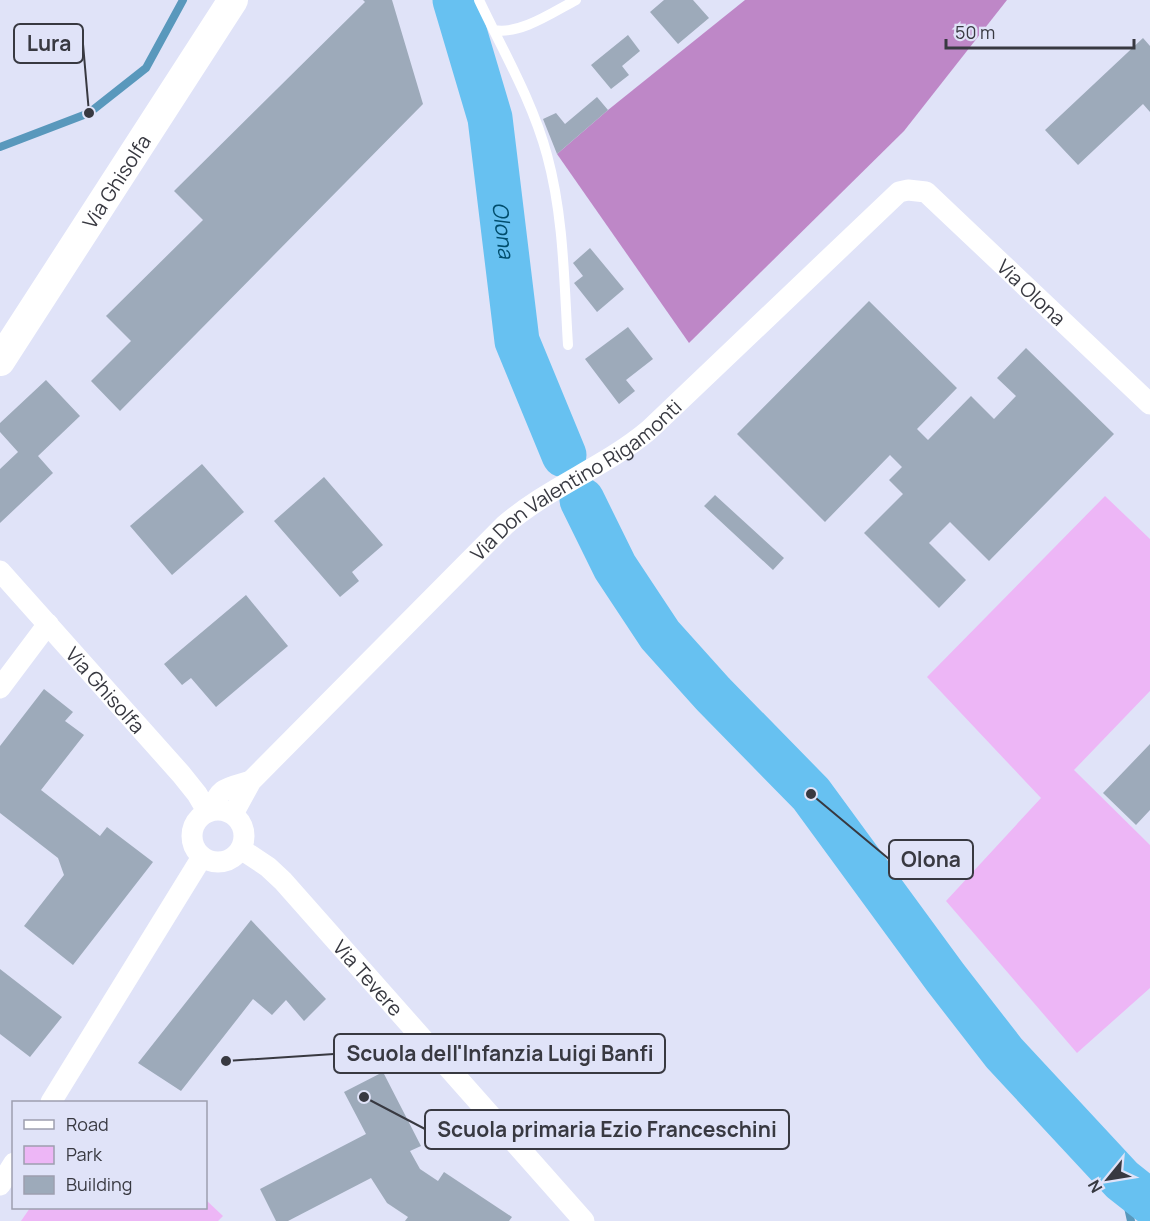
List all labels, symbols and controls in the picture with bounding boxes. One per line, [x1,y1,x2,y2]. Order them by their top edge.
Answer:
scale bar [946,12,1134,50]
text: 50 m [955,20,995,44]
callout: Lura [14,24,83,63]
text: Lura [27,29,71,57]
street label: Via Ghisolfa [76,129,156,234]
water label: Olona [486,200,521,261]
street label: Via Olona [991,253,1072,331]
street label: Via Don Valentino Rigamonti [464,393,687,566]
street label: Via Ghisolfa [60,641,152,739]
callout: Olona [889,840,973,879]
text: Olona [901,845,961,873]
street label: Via Tevere [328,934,410,1021]
callout: Scuola dell'Infanzia Luigi Banfi [334,1034,665,1073]
text: Scuola dell'Infanzia Luigi Banfi [346,1039,654,1067]
legend [12,1101,207,1209]
callout: Scuola primaria Ezio Franceschini [425,1110,789,1149]
text: Road [66,1112,109,1136]
text: Scuola primaria Ezio Franceschini [437,1115,777,1143]
text: Park [66,1142,103,1166]
north arrow [1078,1149,1138,1209]
text: Building [66,1172,132,1196]
text: N [1083,1176,1107,1197]

